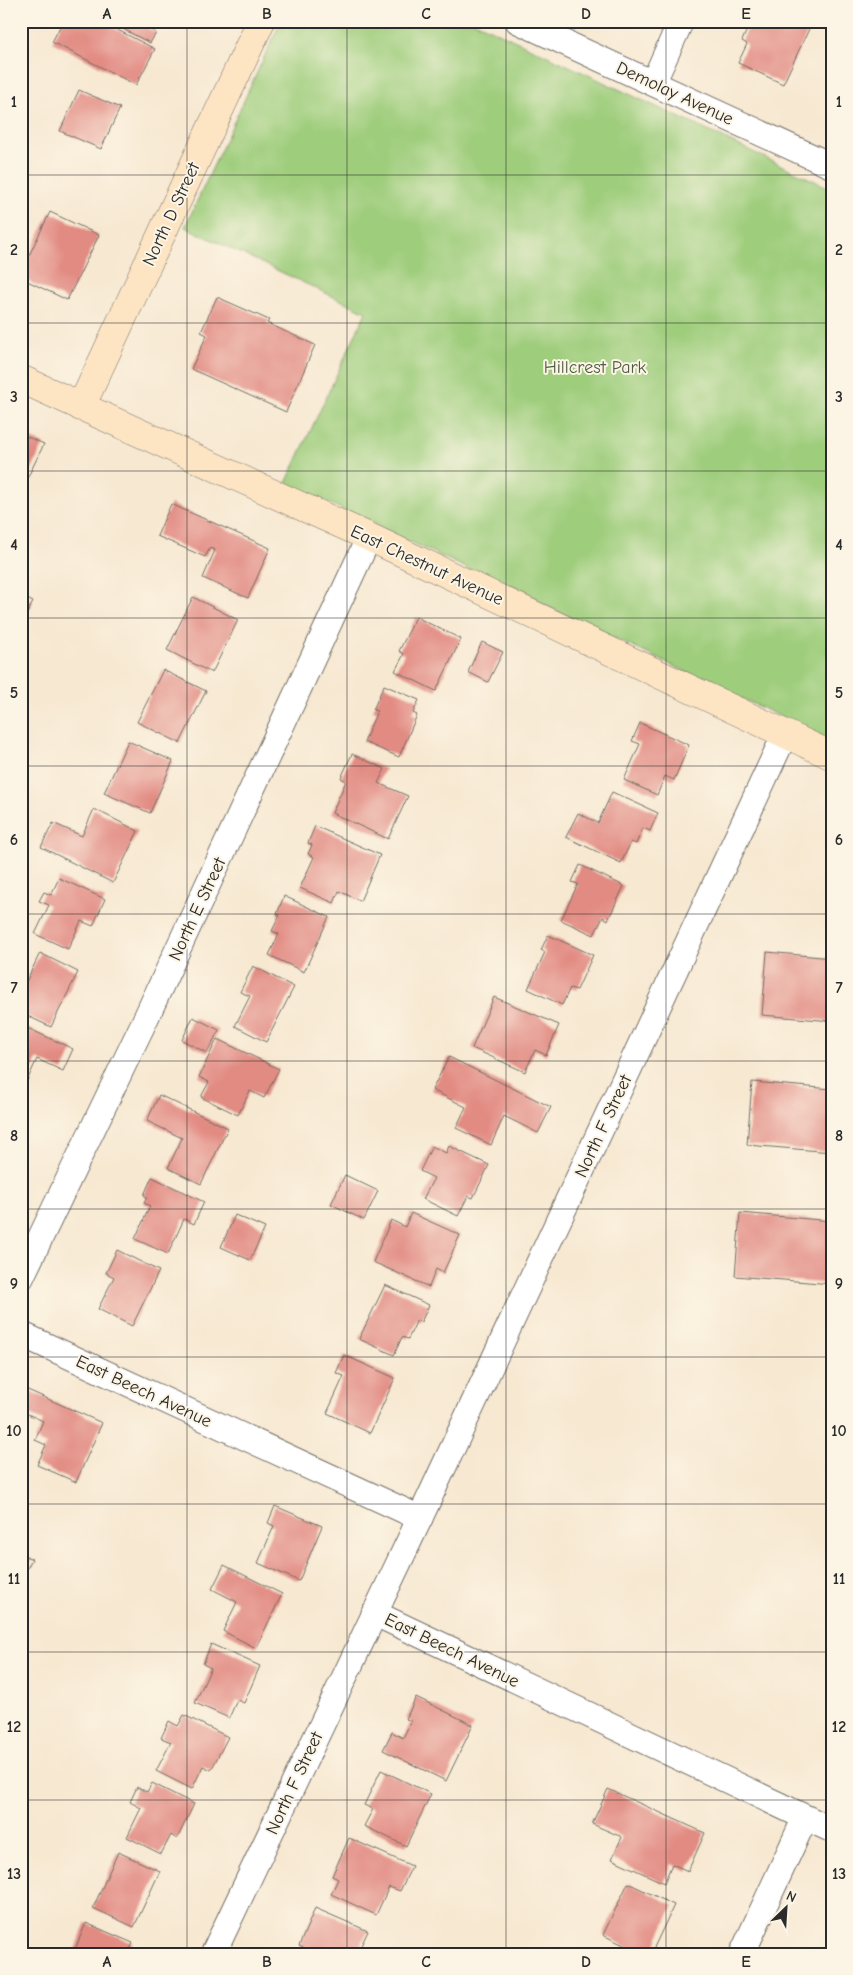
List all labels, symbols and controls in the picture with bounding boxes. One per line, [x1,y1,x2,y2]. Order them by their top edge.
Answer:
text: A [103,5,112,23]
text: B [262,5,272,23]
text: C [421,5,431,23]
text: D [581,5,591,23]
text: E [741,5,751,23]
street label: Demolay Avenue [613,57,737,130]
text: 1 [11,93,17,111]
text: 1 [836,93,842,111]
street label: North D Street [138,158,205,269]
text: 2 [10,241,18,259]
text: 2 [835,241,843,259]
park label: Hillcrest Park [544,357,647,378]
text: 3 [10,388,18,406]
text: 3 [835,388,843,406]
street label: East Chestnut Avenue [347,521,507,610]
text: 4 [10,536,18,554]
text: 4 [835,536,843,554]
text: 5 [10,684,18,702]
text: 5 [835,684,843,702]
text: 6 [10,831,18,849]
text: 6 [835,831,843,849]
street label: North E Street [164,854,231,964]
text: 7 [10,979,18,997]
text: 7 [835,979,843,997]
street label: North F Street [571,1071,637,1181]
text: 8 [10,1127,18,1145]
text: 8 [835,1127,843,1145]
text: 9 [10,1275,18,1293]
text: 9 [835,1275,843,1293]
street label: East Beech Avenue [73,1351,215,1432]
text: 10 [6,1422,22,1440]
text: 10 [831,1422,847,1440]
text: 11 [8,1570,20,1588]
text: 11 [833,1570,845,1588]
street label: East Beech Avenue [381,1609,523,1692]
text: 12 [7,1718,21,1736]
text: 12 [832,1718,846,1736]
street label: North F Street [262,1728,328,1838]
text: 13 [7,1865,21,1883]
text: 13 [832,1865,846,1883]
north arrow [760,1882,810,1932]
text: N [784,1887,799,1906]
text: A [103,1953,112,1971]
text: B [262,1953,272,1971]
text: C [421,1953,431,1971]
text: D [581,1953,591,1971]
text: E [741,1953,751,1971]

